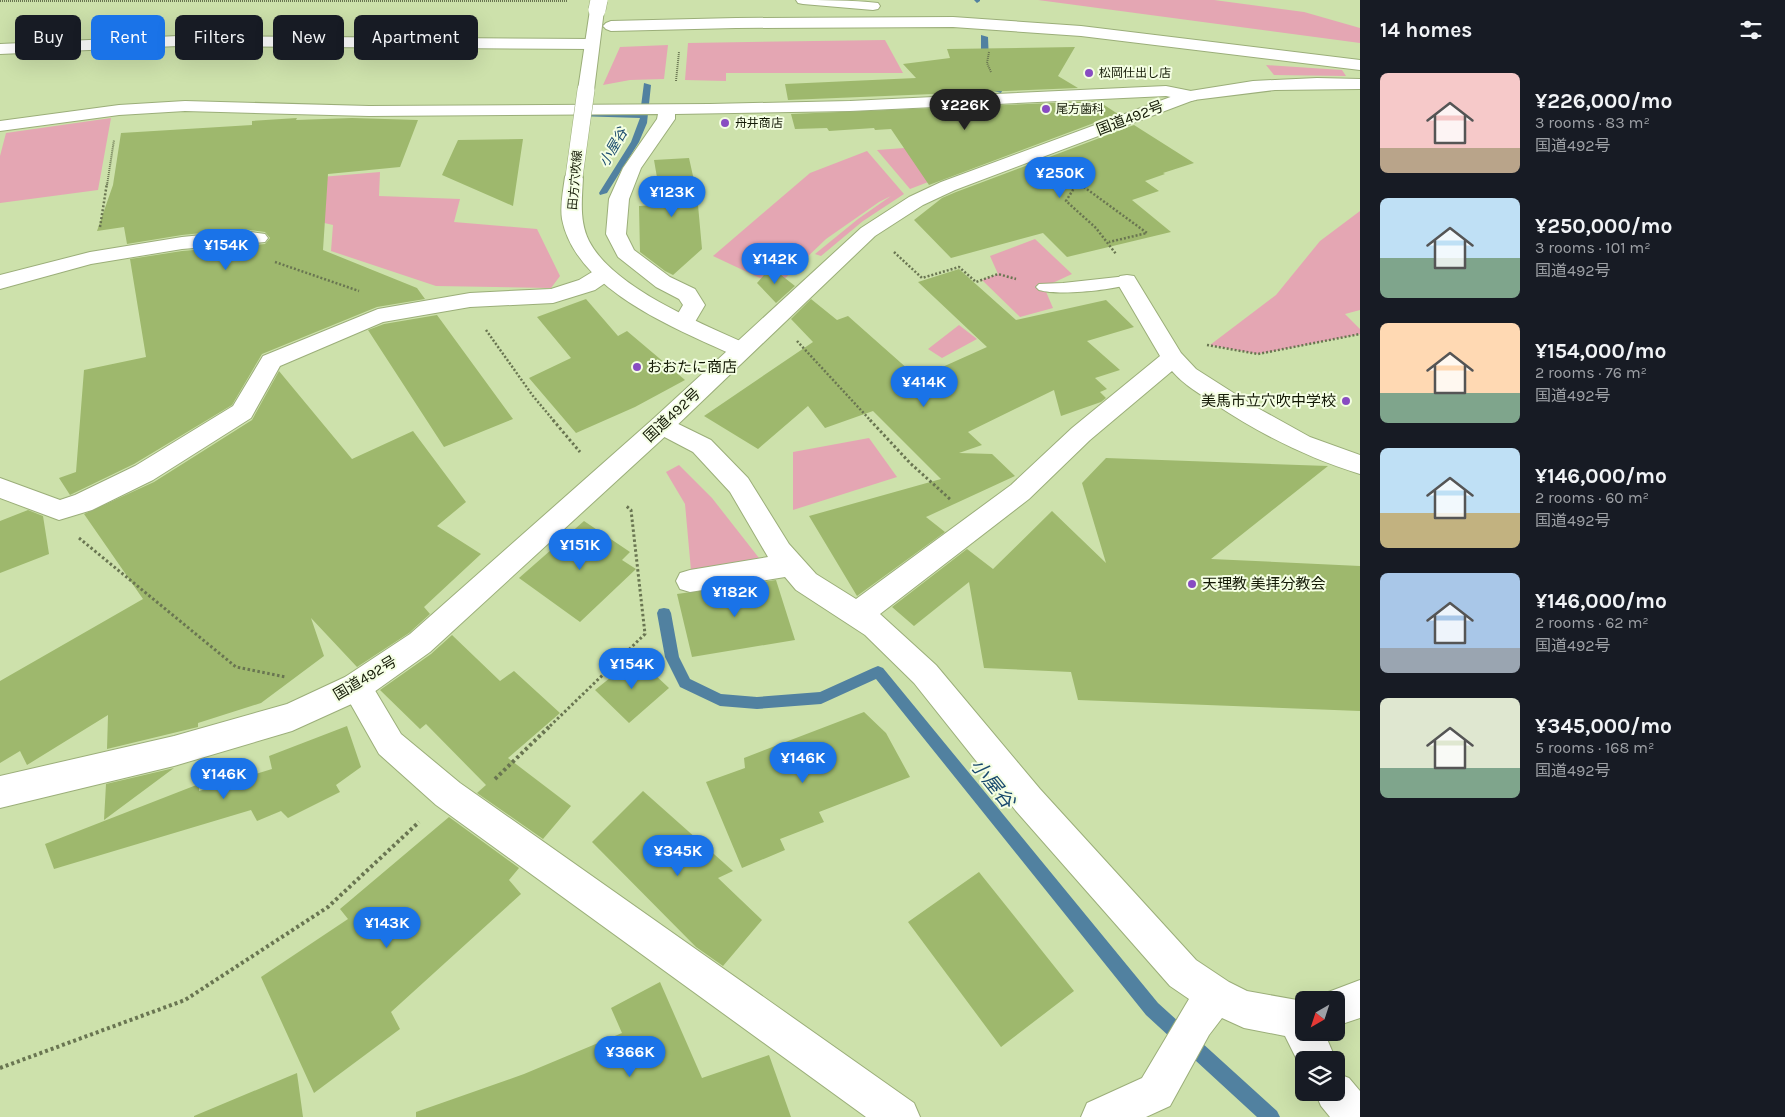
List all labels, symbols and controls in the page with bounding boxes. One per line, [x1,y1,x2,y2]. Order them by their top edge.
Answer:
chip: Buy [15,15,81,60]
chip: Rent [91,15,165,60]
chip: Filters [175,15,263,60]
chip: New [273,15,344,60]
chip: Apartment [354,15,478,60]
icon: filters [1737,16,1765,44]
text: 14 homes [1380,18,1472,42]
place label: 松岡仕出し店 [1099,66,1171,80]
marker: 松岡仕出し店 [1083,67,1095,79]
pin: ¥226K [930,88,1000,131]
text: ¥226,000/mo [1535,89,1672,113]
icon: home [1420,93,1480,153]
text: ¥226K [941,95,989,114]
street label: 国道492号 [1094,97,1166,139]
place label: 尾方歯科 [1056,102,1104,116]
marker: 尾方歯科 [1040,103,1052,115]
text: 3 rooms · 83 m² [1535,113,1650,132]
place label: 舟井商店 [735,116,783,130]
marker: 舟井商店 [719,117,731,129]
water label: 小屋谷 [596,124,632,170]
text: 国道492号 [1535,136,1611,155]
street label: 田方穴吹線 [565,149,585,211]
pin: ¥250K [1025,156,1095,199]
text: ¥250K [1036,163,1084,182]
pin: ¥123K [637,176,707,218]
text: ¥123K [649,182,695,201]
text: ¥250,000/mo [1535,214,1672,238]
icon: home [1420,218,1480,278]
pin: ¥154K [191,228,261,271]
text: ¥154K [204,235,248,254]
text: 3 rooms · 101 m² [1535,238,1651,257]
pin: ¥142K [740,242,810,285]
text: ¥142K [753,249,797,268]
text: 国道492号 [1535,261,1611,280]
text: ¥154,000/mo [1535,339,1666,363]
icon: home [1420,343,1480,403]
place label: おおたに商店 [647,358,737,376]
marker: おおたに商店 [631,361,643,373]
text: 2 rooms · 76 m² [1535,363,1647,382]
pin: ¥414K [889,366,959,408]
text: ¥414K [902,372,946,391]
street label: 国道492号 [640,384,704,446]
text: 国道492号 [1535,386,1611,405]
place label: 美馬市立穴吹中学校 [1201,392,1336,410]
marker: 美馬市立穴吹中学校 [1340,395,1352,407]
text: ¥146,000/mo [1535,464,1667,488]
icon: home [1420,468,1480,528]
text: 2 rooms · 60 m² [1535,488,1649,507]
text: 国道492号 [1535,511,1611,530]
pin: ¥151K [545,528,615,571]
text: ¥151K [560,535,600,554]
place label: 天理教 美拝分教会 [1202,575,1326,593]
pin: ¥182K [700,576,770,618]
marker: 天理教 美拝分教会 [1186,578,1198,590]
text: ¥182K [712,582,758,601]
text: ¥146,000/mo [1535,589,1667,613]
icon: home [1420,593,1480,653]
text: 2 rooms · 62 m² [1535,613,1649,632]
text: 国道492号 [1535,636,1611,655]
pin: ¥154K [597,648,667,690]
street label: 国道492号 [330,652,400,704]
text: ¥154K [610,654,654,673]
text: ¥345,000/mo [1535,714,1672,738]
icon: home [1420,718,1480,778]
text: 5 rooms · 168 m² [1535,738,1654,757]
pin: ¥146K [768,742,838,784]
text: ¥146K [781,748,825,767]
water label: 小屋谷 [966,755,1020,814]
pin: ¥146K [189,758,259,800]
text: 国道492号 [1535,761,1611,780]
text: ¥146K [202,764,246,783]
pin: ¥345K [643,834,713,877]
text: ¥345K [654,841,702,860]
pin: ¥143K [352,906,422,949]
text: ¥143K [364,913,410,932]
north arrow [1295,991,1345,1041]
map controls [1295,991,1345,1101]
pin: ¥366K [595,1036,665,1078]
text: ¥366K [605,1042,655,1061]
button: layers [1295,1051,1345,1101]

